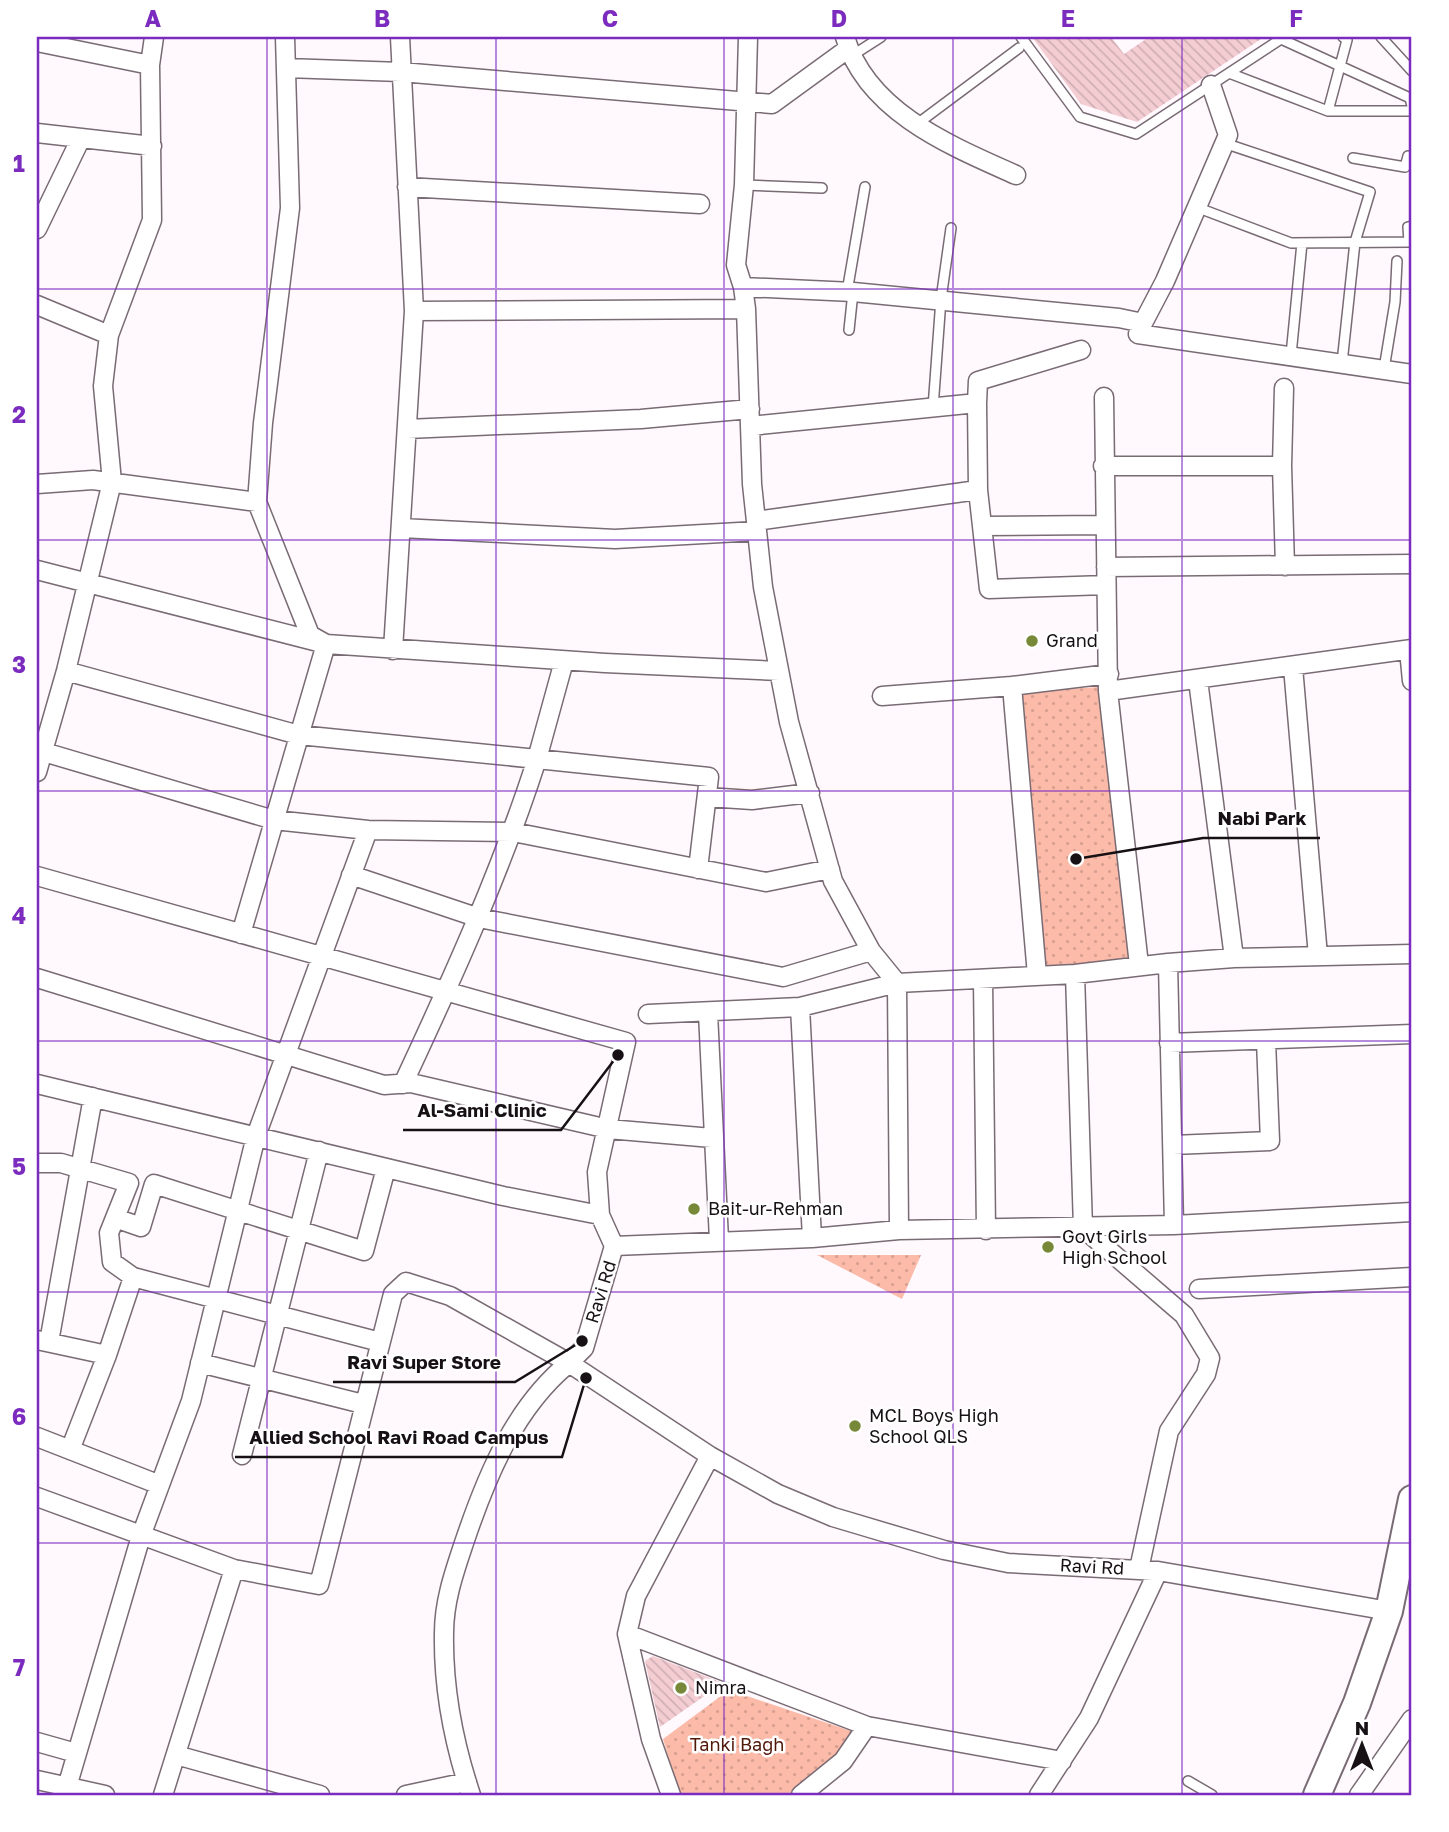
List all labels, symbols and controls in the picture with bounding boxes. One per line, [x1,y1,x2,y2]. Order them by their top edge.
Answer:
text: A [145,4,162,32]
text: B [374,4,390,32]
text: C [602,4,618,32]
text: D [831,4,847,32]
text: E [1061,4,1075,32]
text: F [1289,4,1303,32]
text: 1 [13,149,25,177]
text: 2 [12,400,26,428]
place label: Grand [1046,629,1098,651]
marker: Grand [1024,633,1040,649]
text: 3 [12,650,26,678]
callout: Nabi Park [1203,798,1320,838]
text: Nabi Park [1218,806,1307,829]
text: 4 [12,901,26,929]
callout: Al-Sami Clinic [403,1090,561,1130]
text: Al-Sami Clinic [417,1098,547,1121]
text: 5 [12,1152,26,1180]
place label: Bait-ur-Rehman [708,1197,843,1219]
marker: Bait-ur-Rehman [686,1201,702,1217]
place label: Govt Girls High School [1062,1225,1167,1268]
marker: Govt Girls High School [1040,1239,1056,1255]
street label: Ravi Rd [580,1258,620,1326]
callout: Ravi Super Store [333,1342,515,1382]
text: Ravi Super Store [347,1350,501,1373]
text: 6 [12,1402,26,1430]
place label: MCL Boys High School QLS [869,1404,999,1447]
callout: Allied School Ravi Road Campus [235,1417,562,1457]
marker: MCL Boys High School QLS [847,1418,863,1434]
text: Allied School Ravi Road Campus [249,1425,549,1448]
street label: Ravi Rd [1059,1553,1125,1579]
text: 7 [13,1653,25,1681]
place label: Nimra [695,1676,746,1698]
marker: Nimra [673,1680,689,1696]
north arrow [1326,1710,1396,1780]
text: N [1355,1716,1369,1739]
park label: Tanki Bagh [690,1733,784,1755]

